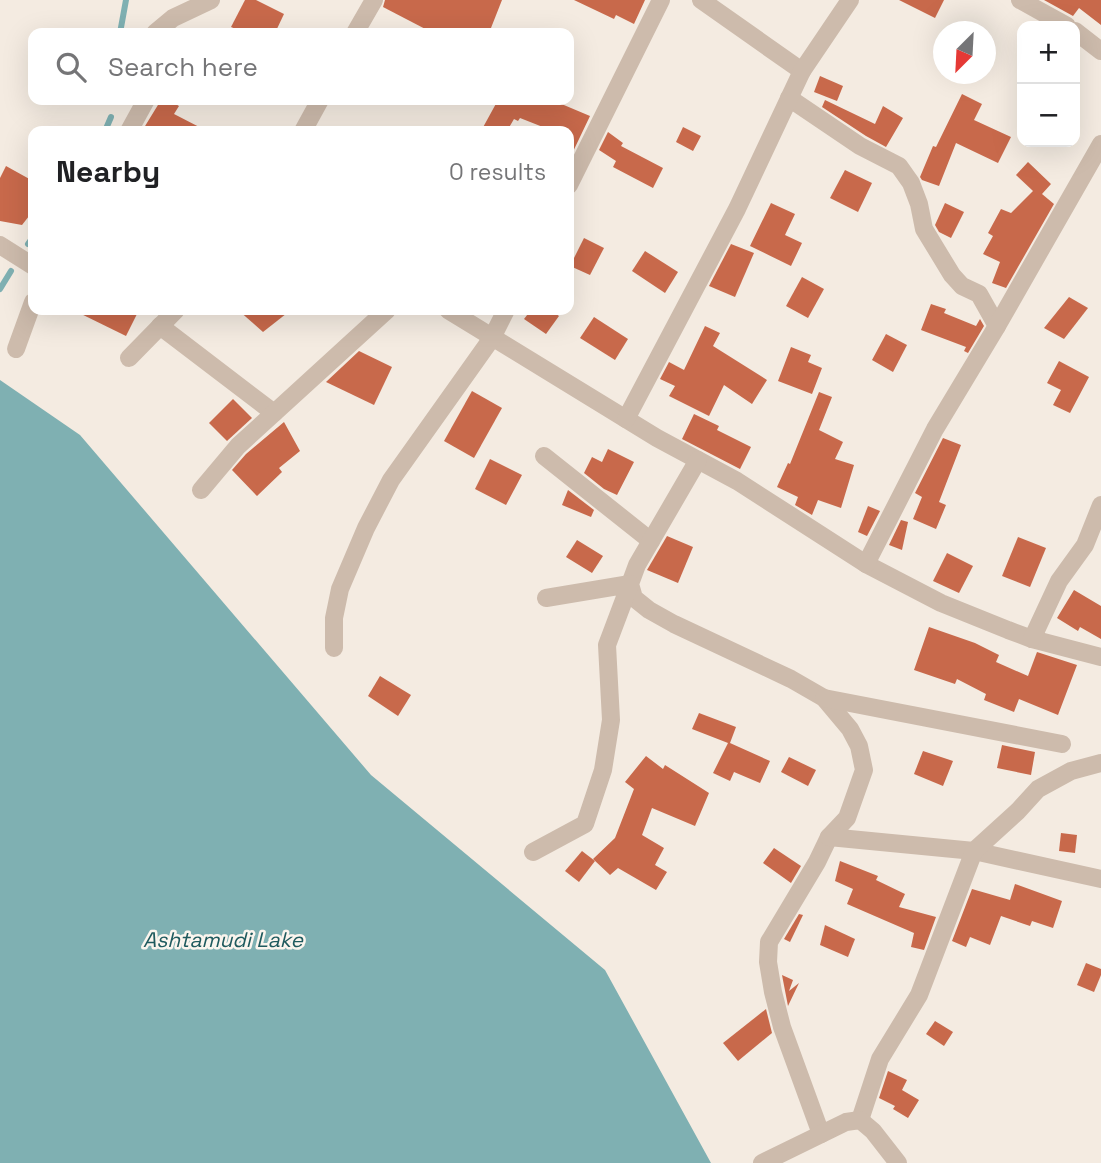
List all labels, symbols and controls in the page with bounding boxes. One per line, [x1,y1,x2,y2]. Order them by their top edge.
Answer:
north arrow [933,21,996,84]
map controls [1017,21,1080,147]
button: + [1017,21,1080,84]
search box [28,28,574,105]
icon: search [52,48,90,86]
text: Search here [108,50,258,84]
button: − [1017,84,1080,147]
text: Nearby [56,152,160,191]
text: 0 results [449,157,546,187]
water label: Ashtamudi Lake [143,926,305,953]

